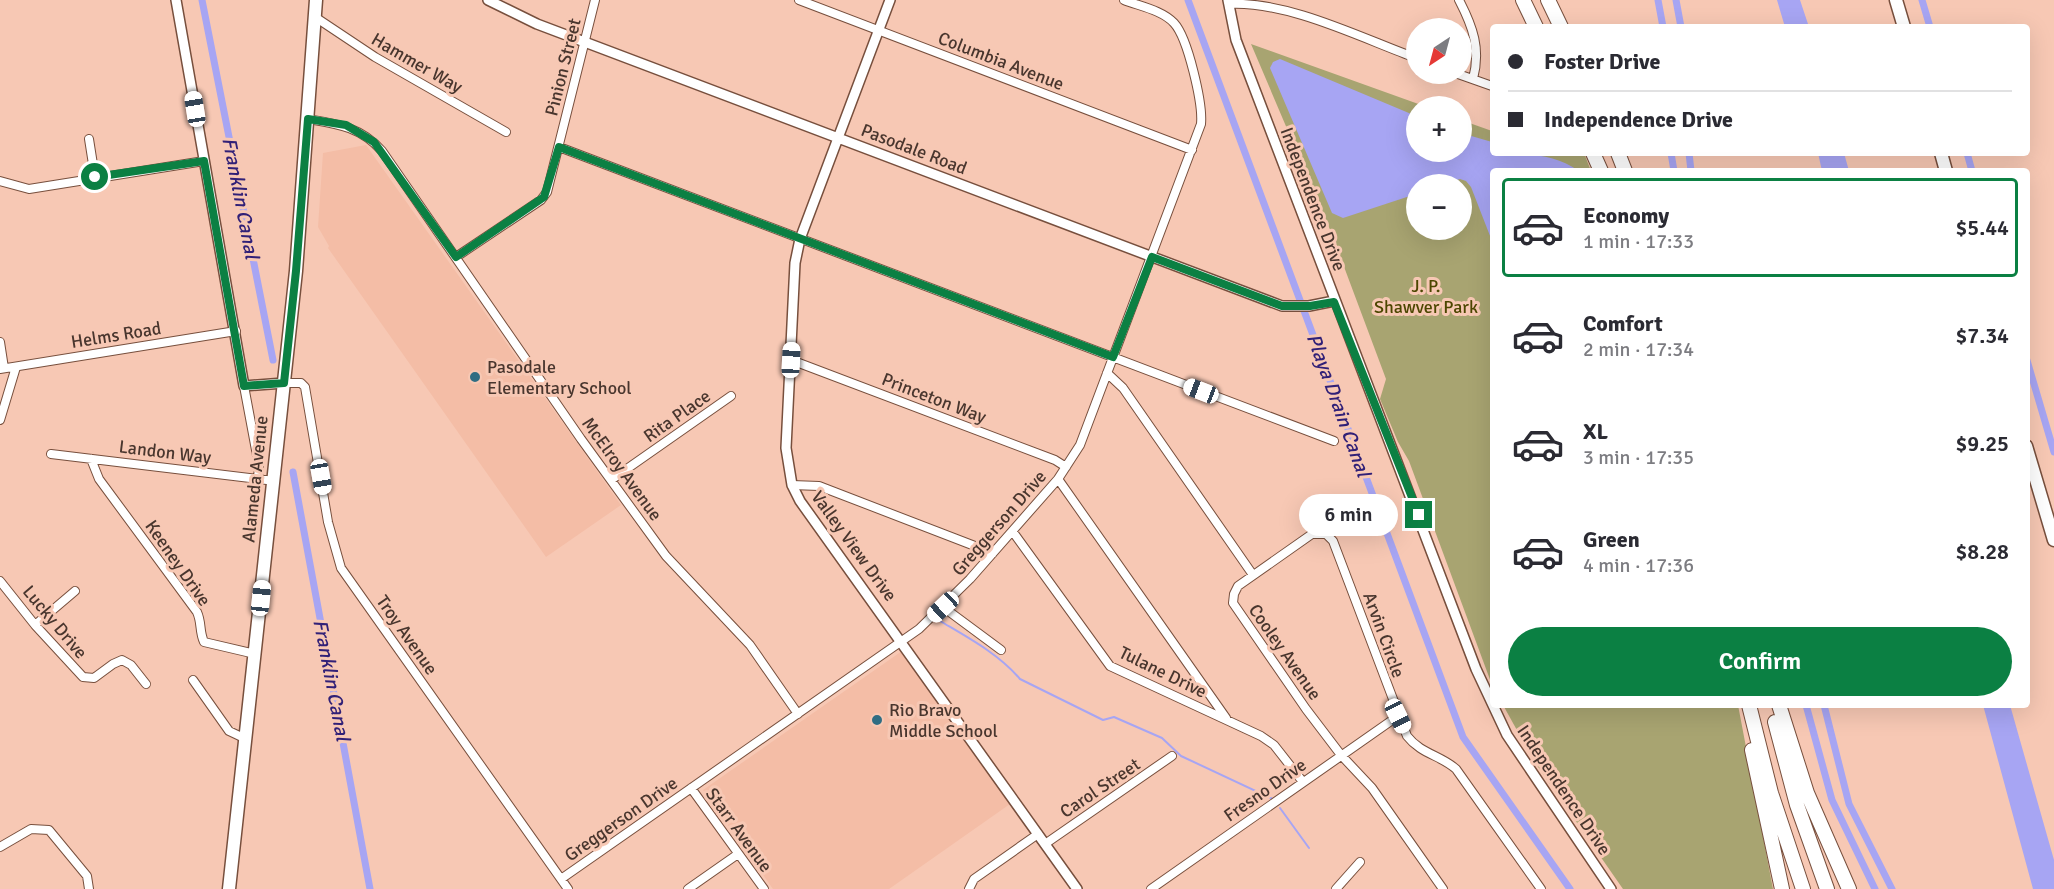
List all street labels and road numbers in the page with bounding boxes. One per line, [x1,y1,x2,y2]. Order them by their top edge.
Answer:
street label: Pinion Street [540,16,586,118]
street label: Columbia Avenue [935,27,1067,95]
street label: Hammer Way [368,28,467,98]
street label: Pasodale Road [858,119,970,179]
street label: Independence Drive [1275,124,1351,274]
street label: Helms Road [69,317,163,353]
street label: Princeton Way [879,368,990,428]
street label: Rita Place [639,385,715,447]
street label: McElroy Avenue [577,413,667,525]
street label: Alameda Avenue [237,414,273,544]
street label: Landon Way [118,435,213,469]
street label: Greggerson Drive [947,466,1051,580]
street label: Valley View Drive [806,486,902,606]
street label: Keeney Drive [140,516,216,610]
street label: Lucky Drive [18,581,92,663]
street label: Arvin Circle [1358,589,1410,681]
street label: Troy Avenue [372,591,442,679]
street label: Cooley Avenue [1244,600,1326,704]
street label: Tulane Drive [1116,641,1210,703]
street label: Independence Drive [1512,721,1616,859]
street label: Carol Street [1056,753,1144,823]
street label: Fresno Drive [1220,754,1310,826]
street label: Greggerson Drive [560,772,682,866]
street label: Starr Avenue [701,784,777,876]

